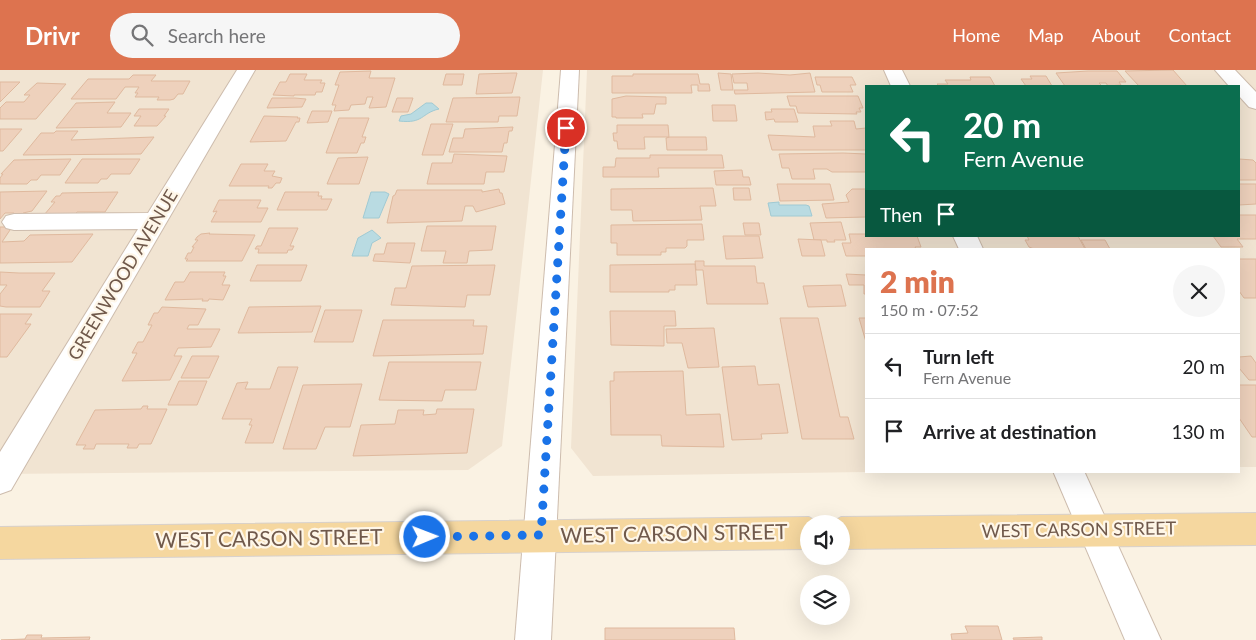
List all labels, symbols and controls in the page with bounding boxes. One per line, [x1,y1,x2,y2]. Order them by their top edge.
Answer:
search box [110,13,460,58]
text: Drivr [25,21,80,50]
icon: search [128,21,156,49]
text: Search here [168,24,266,47]
text: Home [952,24,1000,46]
text: Map [1028,24,1064,46]
text: About [1092,24,1141,46]
text: Contact [1169,24,1231,46]
text: 20 m [963,103,1041,145]
icon: left [880,105,945,170]
pin [545,107,587,149]
icon: arrive [552,114,580,142]
text: Fern Avenue [963,145,1084,172]
street label: GREENWOOD AVENUE [62,185,182,364]
icon: arrive [932,200,960,228]
text: Then [880,203,922,226]
text: 2 min [880,263,955,299]
button: close [1173,265,1225,317]
text: 150 m · 07:52 [880,300,979,319]
text: Turn left [923,345,994,368]
icon: left [880,352,908,380]
text: 20 m [1182,355,1225,378]
text: Fern Avenue [923,368,1011,387]
icon: arrive [880,417,908,445]
text: Arrive at destination [923,420,1096,443]
text: 130 m [1171,420,1225,443]
position arrow [398,510,450,562]
map controls [800,515,850,625]
button: sound [800,515,850,565]
street label: WEST CARSON STREET [982,516,1177,542]
street label: WEST CARSON STREET [560,518,788,547]
street label: WEST CARSON STREET [155,523,383,552]
button: layers [800,575,850,625]

